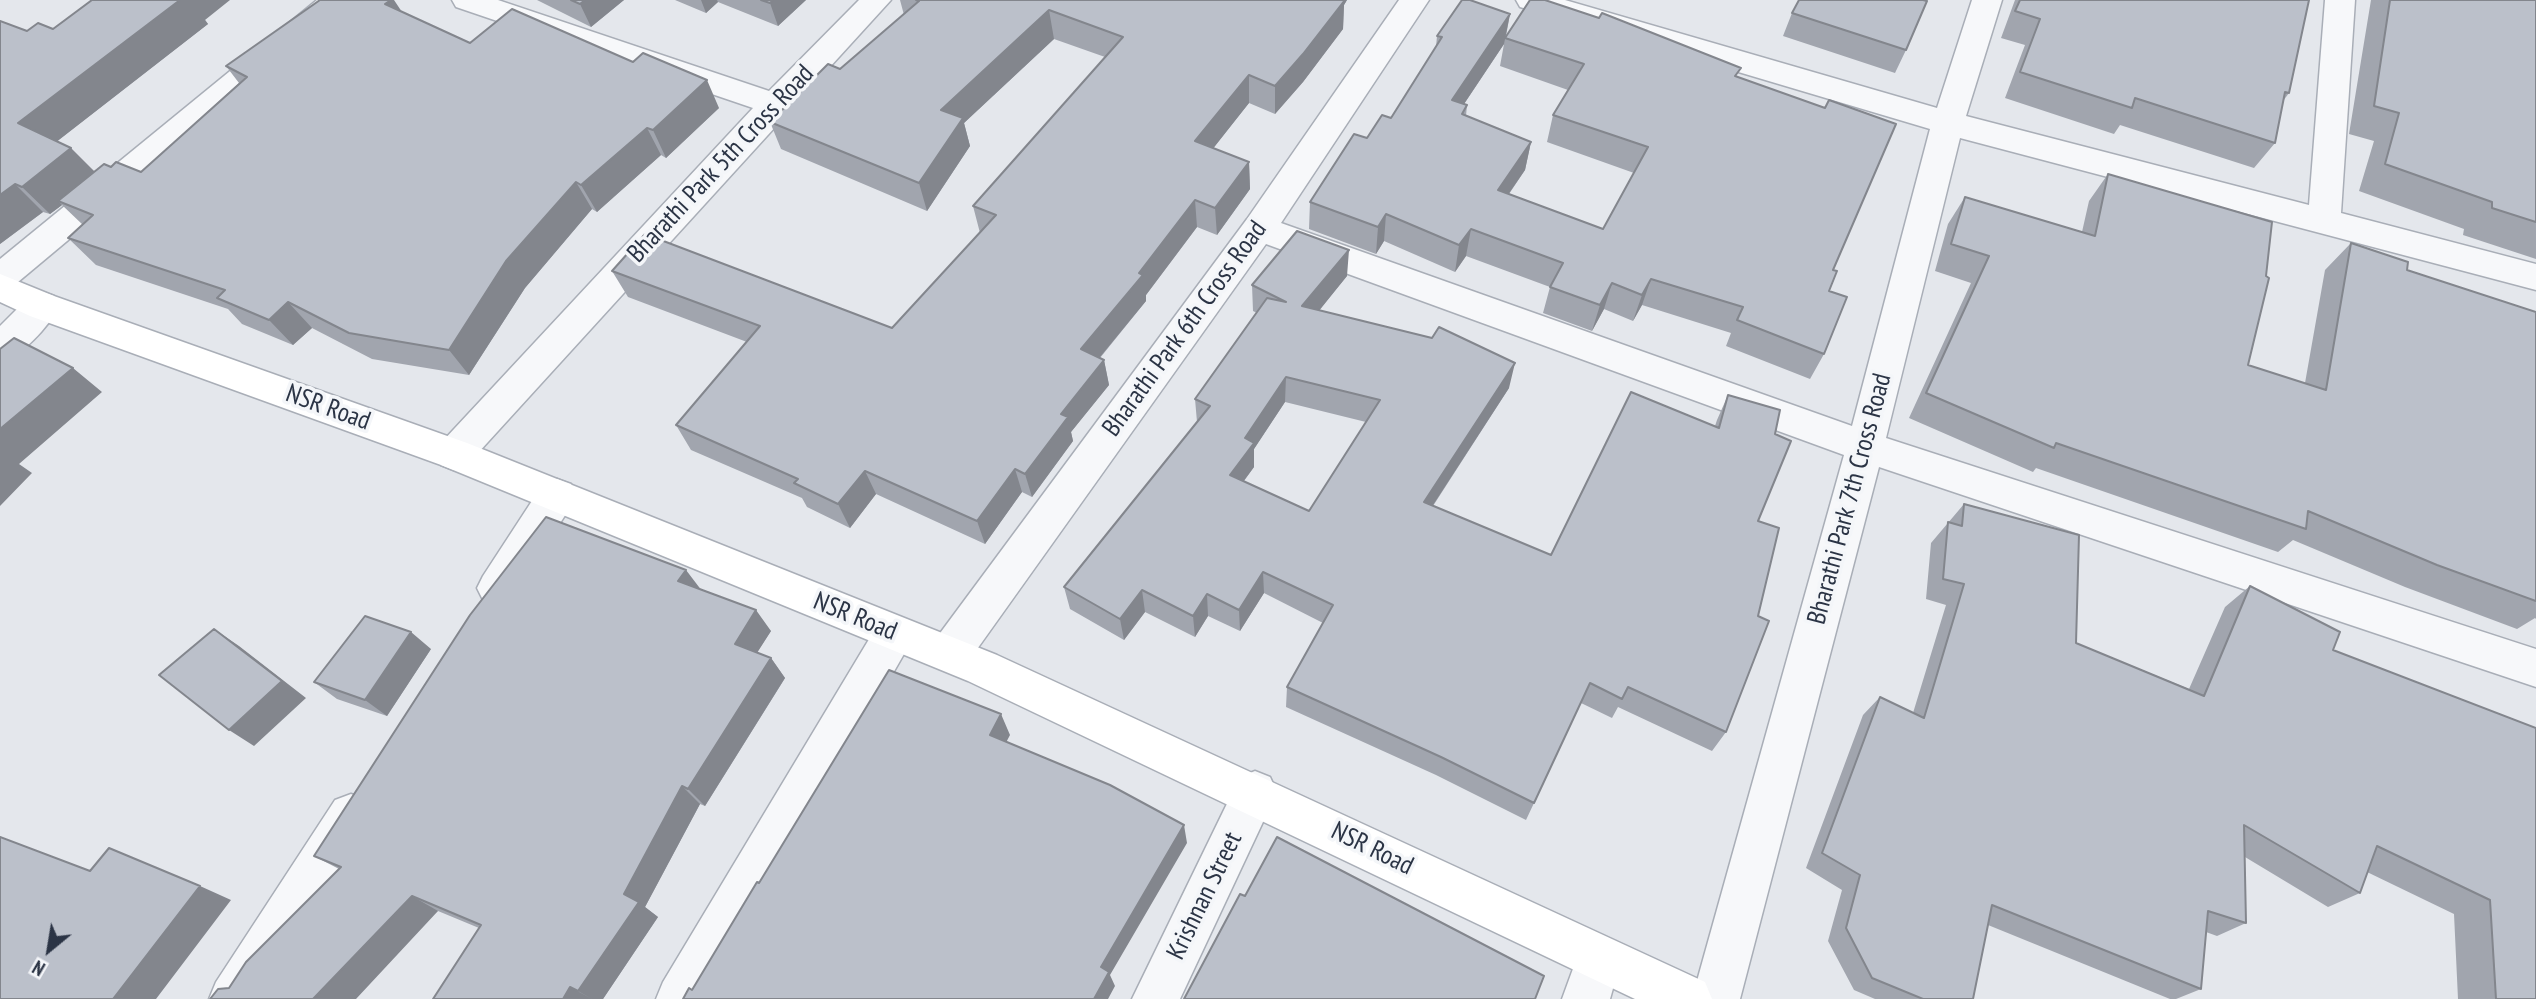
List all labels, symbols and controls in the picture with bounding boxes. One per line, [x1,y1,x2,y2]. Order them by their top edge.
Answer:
street label: Bharathi Park 5th Cross Road [621,59,821,269]
street label: Bharathi Park 6th Cross Road [1096,215,1274,443]
street label: Bharathi Park 7th Cross Road [1801,370,1899,628]
street label: NSR Road [282,378,374,438]
street label: NSR Road [809,586,901,648]
street label: NSR Road [1326,816,1418,882]
street label: Krishnan Street [1161,827,1249,965]
north arrow [14,915,84,985]
text: N [28,955,49,981]

